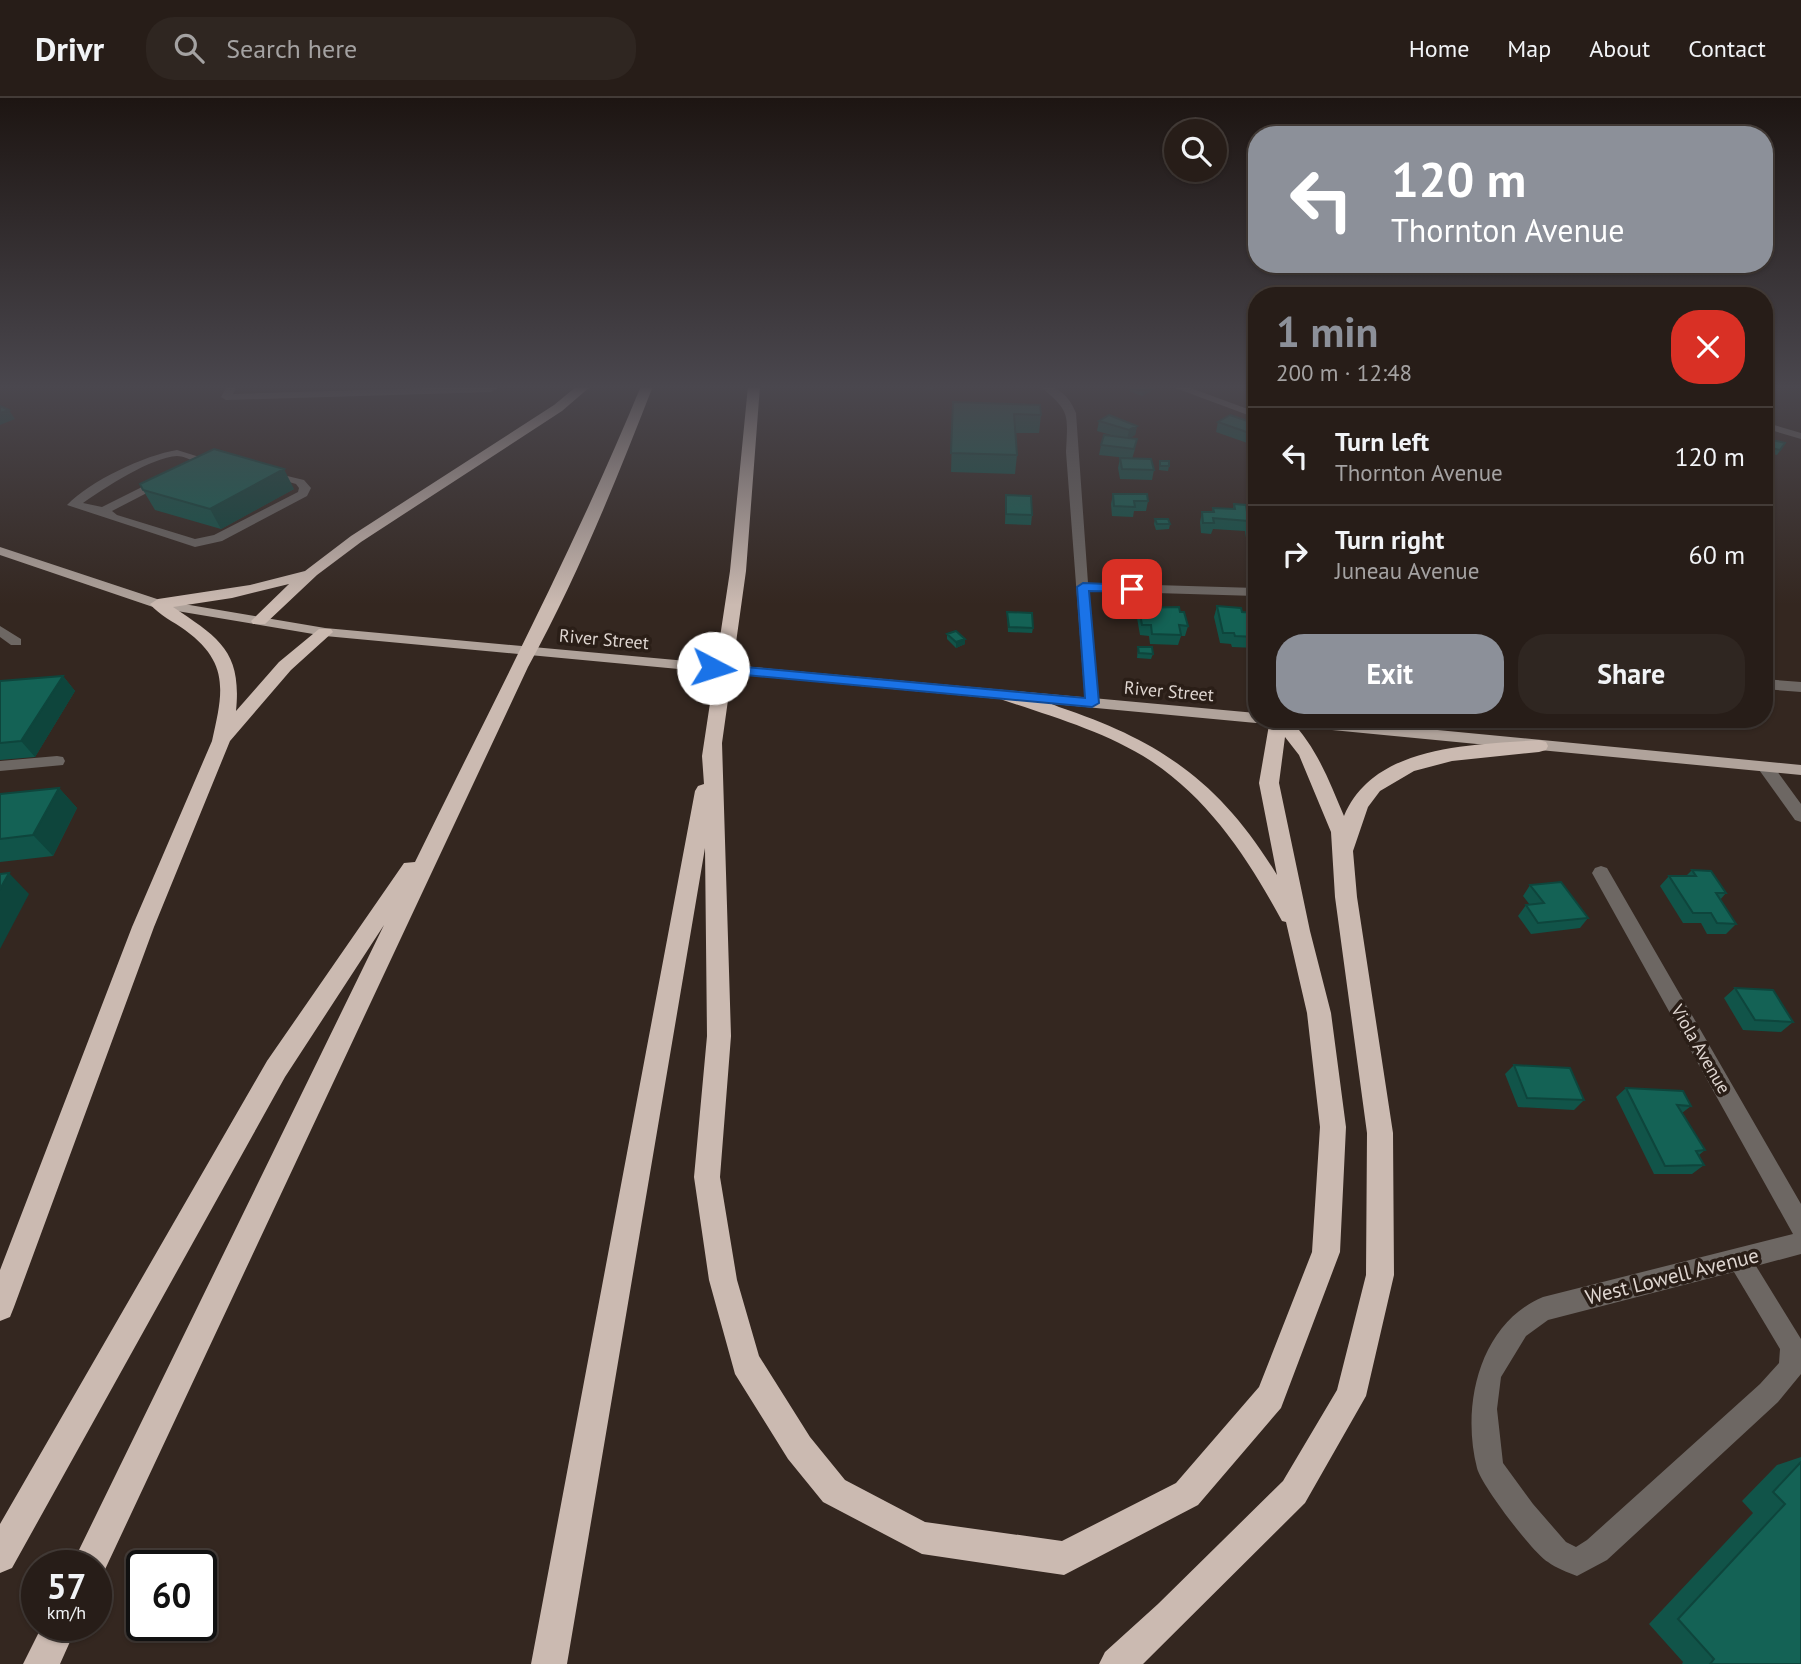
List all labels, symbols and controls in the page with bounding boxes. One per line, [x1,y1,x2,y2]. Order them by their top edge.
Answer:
search box [146,17,636,80]
text: Drivr [35,27,104,70]
icon: search [170,29,208,67]
text: Search here [226,32,357,65]
text: Home [1409,33,1469,64]
text: Map [1507,33,1551,64]
text: About [1589,33,1650,64]
text: Contact [1688,33,1766,64]
map controls [1164,119,1227,182]
button: search [1164,119,1227,182]
text: 120 m [1391,147,1526,211]
icon: left [1276,154,1367,245]
text: Thornton Avenue [1391,209,1624,251]
text: 1 min [1276,304,1378,359]
button: close [1671,310,1745,384]
text: 200 m · 12:48 [1276,358,1412,387]
text: Turn left [1335,425,1429,458]
icon: left [1276,437,1314,475]
text: 120 m [1674,440,1745,473]
text: Thornton Avenue [1335,458,1503,487]
text: Turn right [1335,523,1444,556]
icon: right [1276,535,1314,573]
text: 60 m [1689,538,1745,571]
text: Juneau Avenue [1335,556,1479,585]
pin [1102,559,1162,619]
icon: arrive [1113,570,1151,608]
street label: River Street [558,624,650,654]
position arrow [676,631,750,705]
button: Exit [1276,634,1504,714]
button: Share [1518,634,1745,714]
street label: River Street [1123,676,1215,706]
street label: Viola Avenue [1666,999,1736,1098]
street label: West Lowell Avenue [1582,1241,1762,1311]
speed limit sign: 60 [126,1550,217,1641]
text: 57 [47,1563,86,1609]
text: km/h [47,1601,86,1624]

